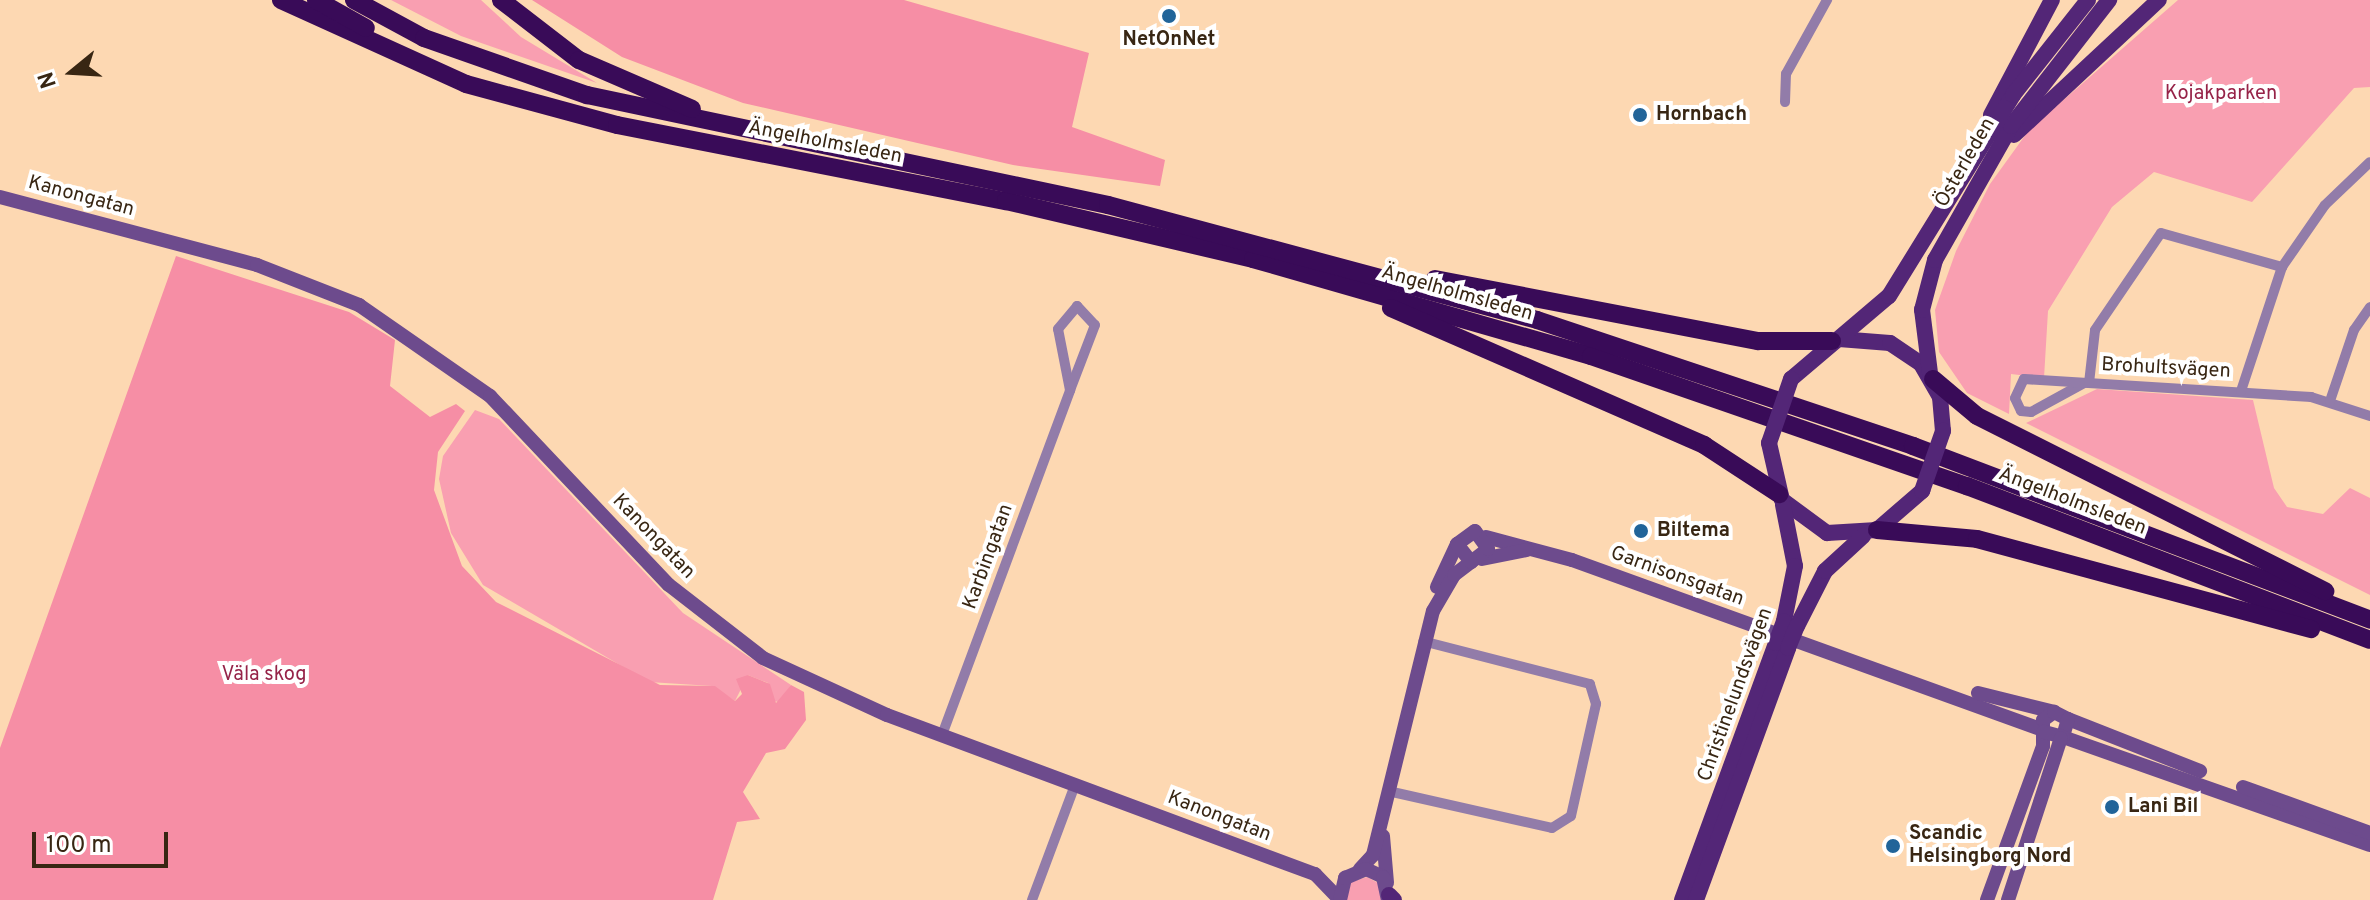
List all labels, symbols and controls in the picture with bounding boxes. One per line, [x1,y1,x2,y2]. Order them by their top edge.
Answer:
marker: NetOnNet [1160,7,1178,25]
place label: NetOnNet [1123,28,1215,52]
north arrow [32,32,112,112]
text: N [33,68,64,91]
park label: Kojakparken [2165,82,2277,106]
place label: Hornbach [1656,103,1747,127]
marker: Hornbach [1631,106,1649,124]
street label: Österleden [1931,114,2001,212]
street label: Ängelholmsleden [746,116,904,170]
street label: Kanongatan [25,171,137,223]
street label: Ängelholmsleden [1379,261,1535,327]
street label: Brohultsvägen [2101,354,2231,384]
street label: Ängelholmsleden [1995,463,2149,541]
street label: Kanongatan [607,490,699,584]
street label: Karbingatan [959,501,1019,613]
place label: Biltema [1657,519,1730,543]
marker: Biltema [1632,522,1650,540]
street label: Garnisonsgatan [1607,542,1747,612]
street label: Christinelundsvägen [1693,605,1779,785]
park label: Väla skog [222,663,306,687]
street label: Kanongatan [1164,786,1274,848]
place label: Lani Bil [2128,795,2198,819]
marker: Lani Bil [2103,798,2121,816]
scale bar [36,816,172,866]
place label: Scandic Helsingborg Nord [1909,822,2071,869]
text: 100 m [46,831,112,861]
marker: Scandic Helsingborg Nord [1884,837,1902,855]

